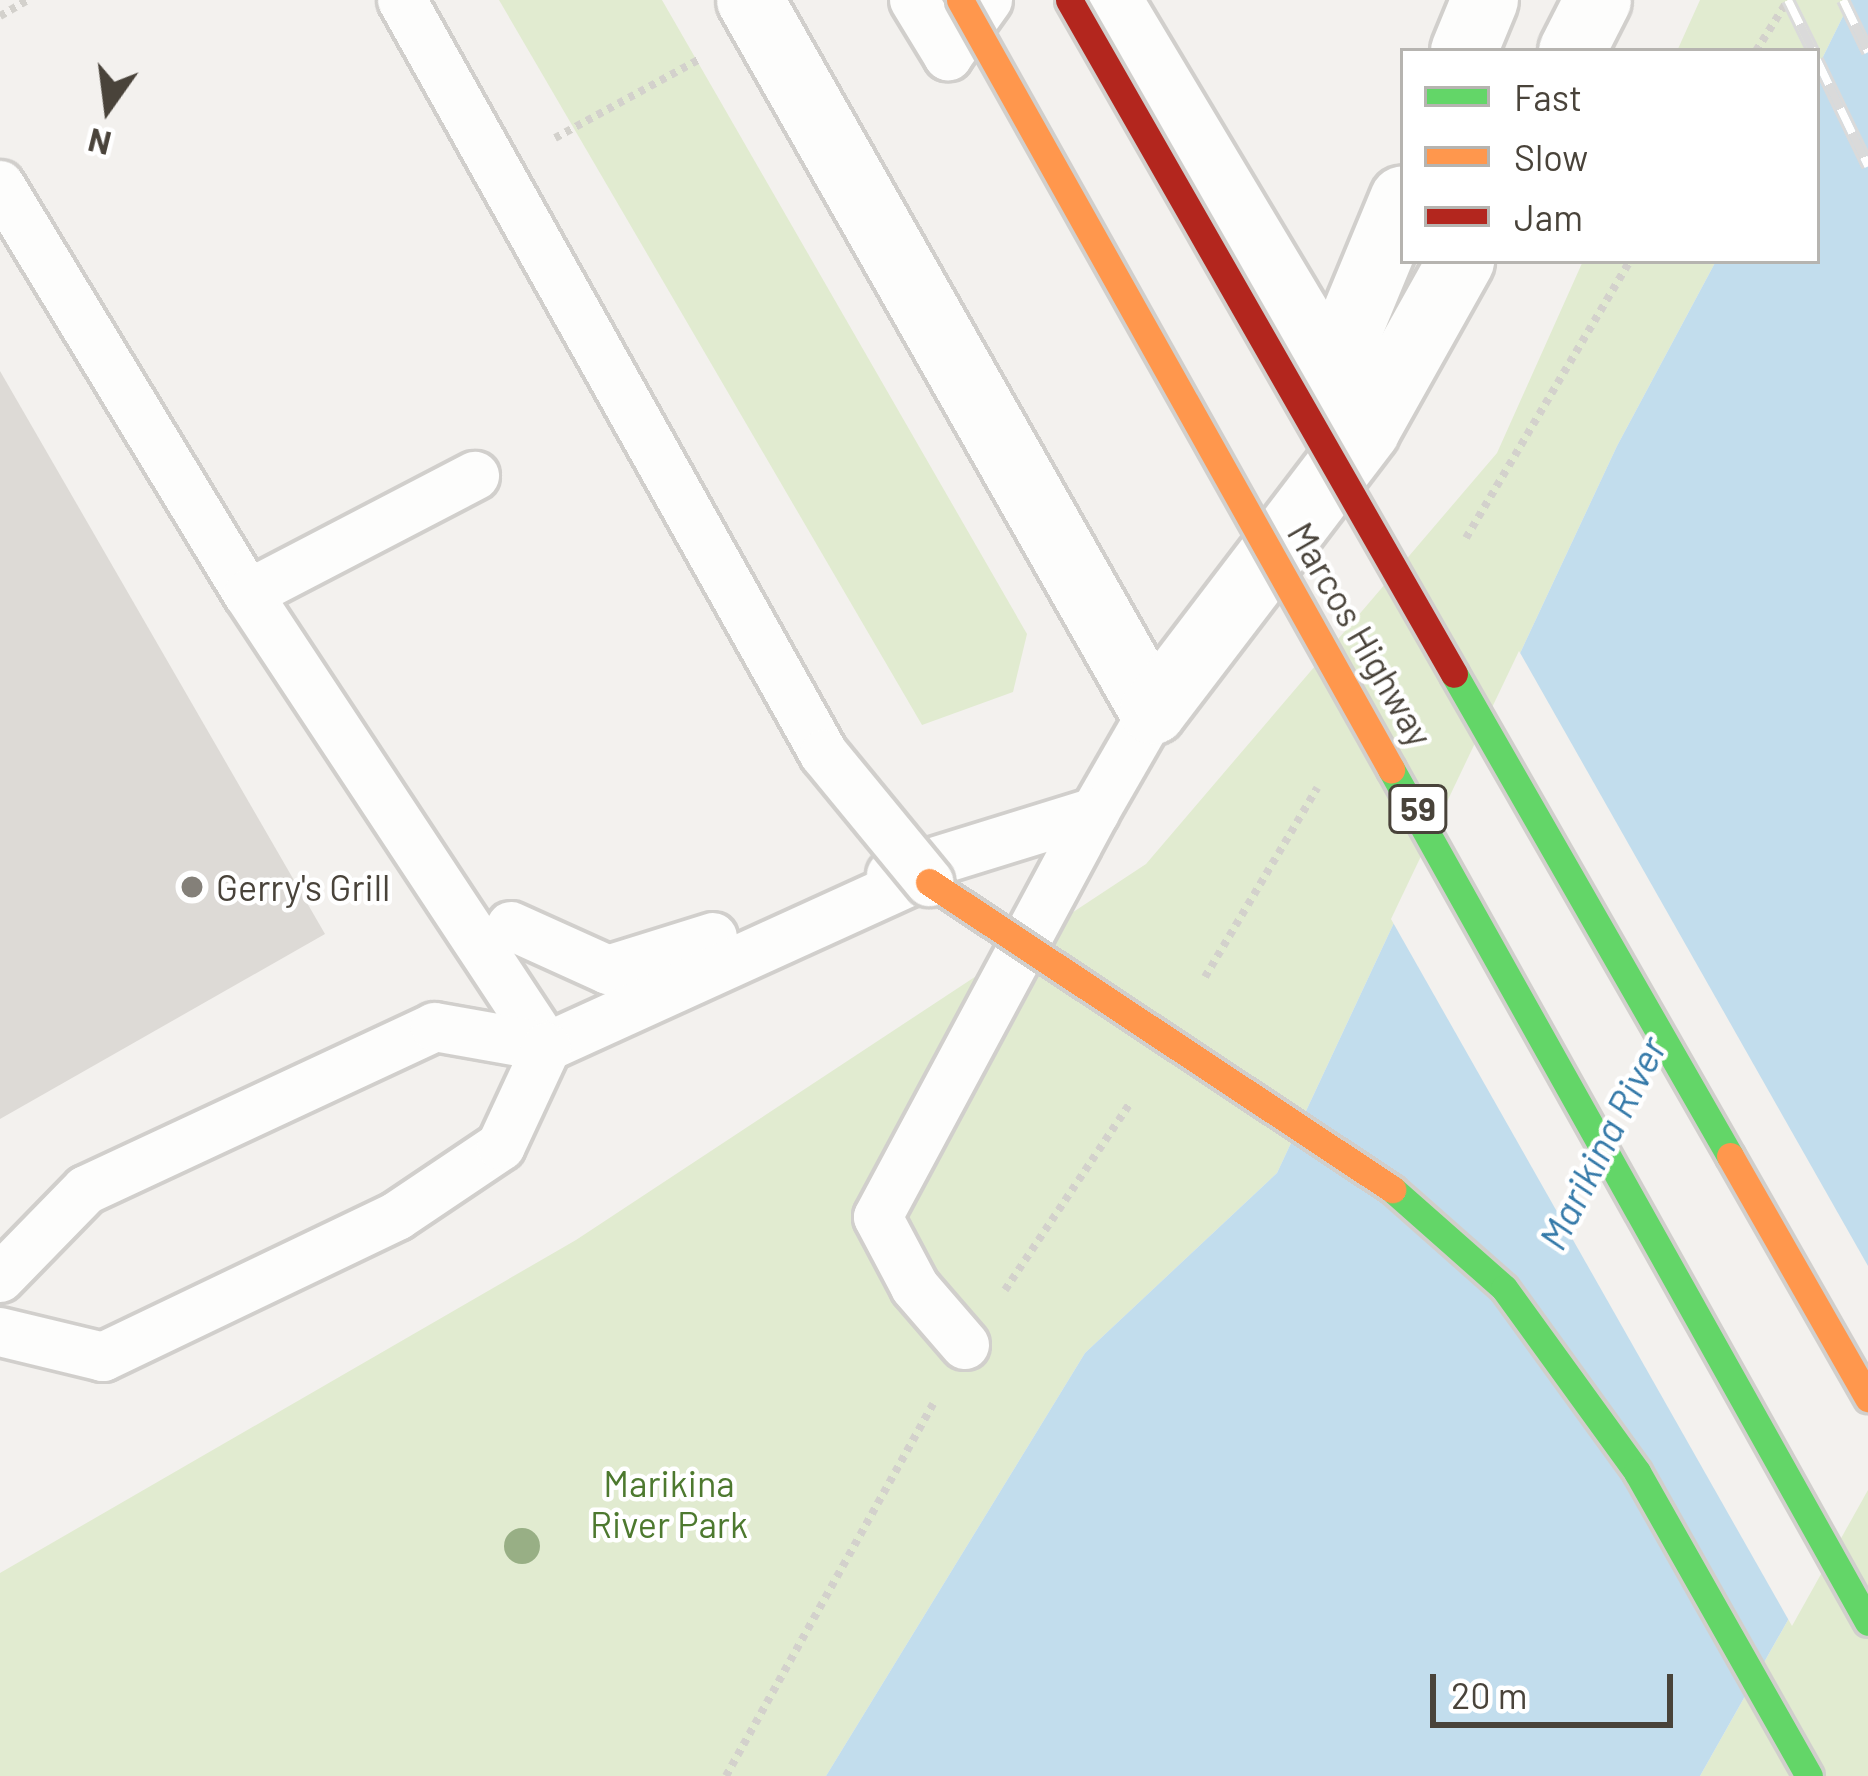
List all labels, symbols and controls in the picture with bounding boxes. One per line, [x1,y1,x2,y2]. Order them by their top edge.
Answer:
north arrow [48,48,168,168]
legend [1400,48,1820,264]
text: Fast [1514,75,1582,118]
text: N [84,121,115,165]
text: Slow [1514,135,1588,178]
text: Jam [1514,195,1583,238]
street label: Marcos Highway [1279,514,1443,754]
road number: 59 [1388,782,1448,836]
place label: Gerry's Grill [216,865,390,909]
marker: Gerry's Grill [179,874,205,900]
water label: Marikina River [1528,1029,1676,1257]
park label: Marikina River Park [590,1460,748,1545]
scale bar [1436,1650,1679,1724]
text: 20 m [1451,1673,1528,1716]

